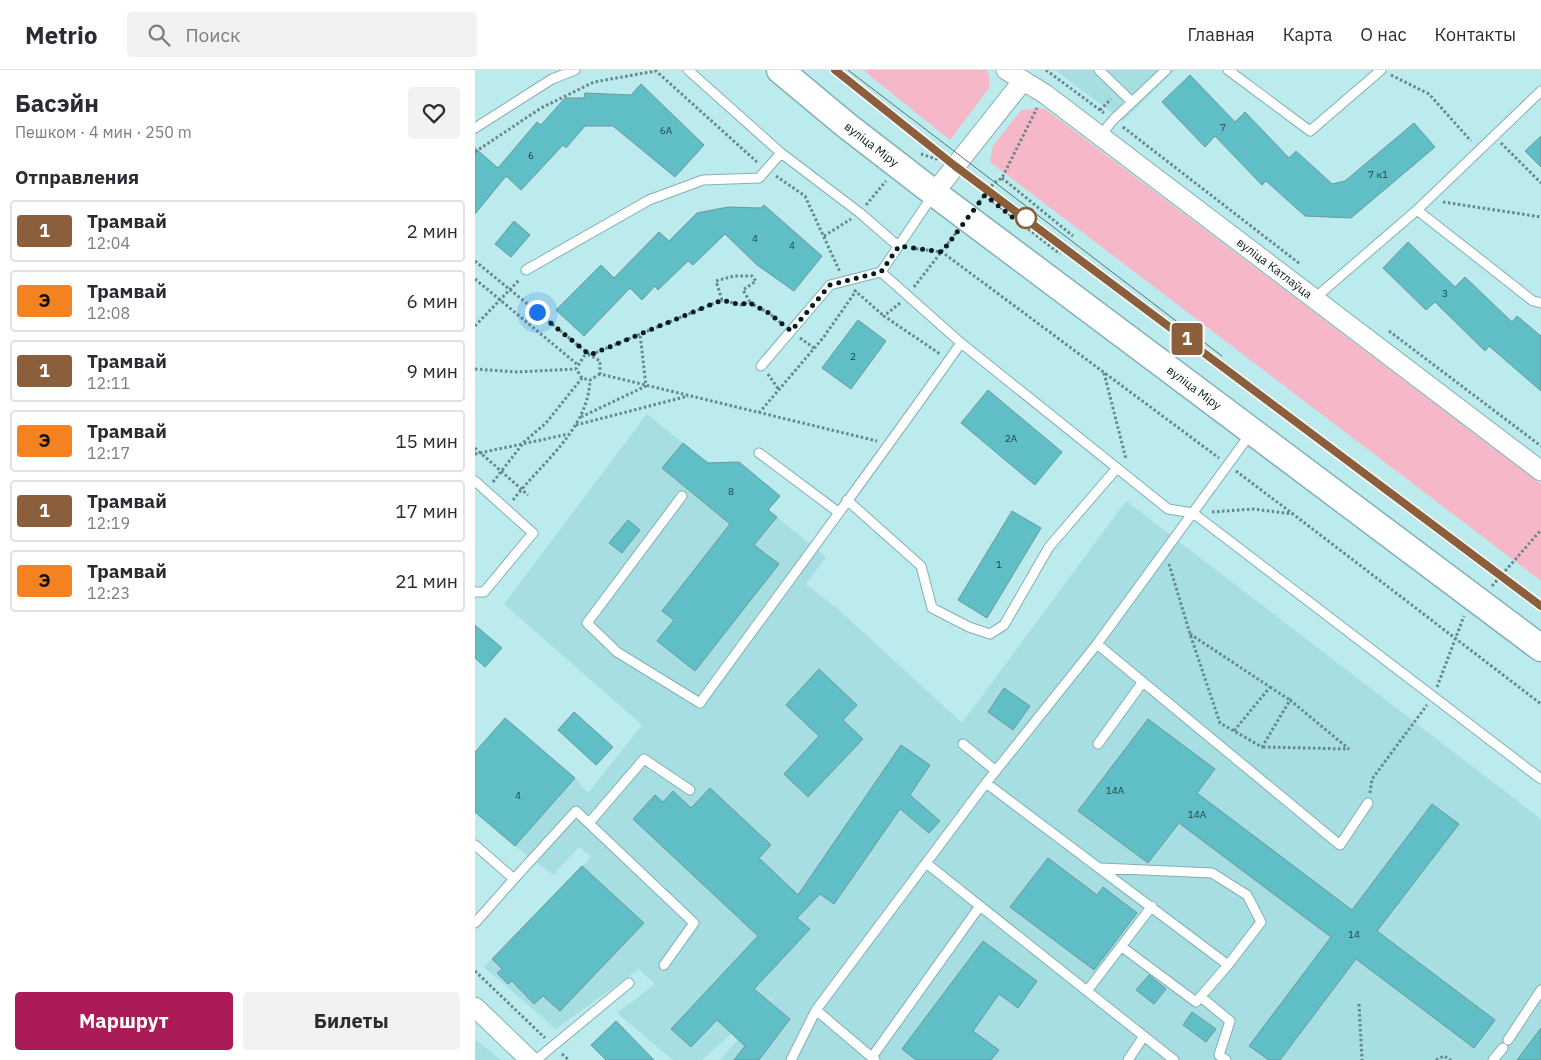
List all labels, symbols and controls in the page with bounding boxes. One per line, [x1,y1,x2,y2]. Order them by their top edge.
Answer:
search box [127,12,477,57]
text: Metrio [25,19,97,51]
icon: search [145,21,173,49]
text: Поиск [185,23,240,47]
text: Главная [1187,23,1255,46]
text: Карта [1283,23,1332,46]
text: О нас [1360,23,1407,46]
text: Контакты [1435,23,1516,46]
text: Басэйн [15,87,99,119]
button: heart [408,87,460,139]
street label: вуліца Міру [842,119,902,170]
house number: 7 [1220,121,1226,134]
text: Пешком · 4 мин · 250 m [15,122,192,142]
house number: 6А [660,124,673,137]
house number: 6 [528,149,534,162]
text: Отправления [15,165,139,189]
house number: 7 к1 [1368,168,1388,181]
unlabelled marker [1015,207,1037,229]
text: Трамвай [87,209,167,233]
text: 1 [39,219,50,242]
text: 2 мин [407,219,458,243]
house number: 4 [752,232,758,245]
text: 12:04 [87,233,130,253]
street label: вуліца Катлаўца [1234,235,1316,302]
house number: 4 [789,239,795,252]
text: Трамвай [87,279,167,303]
house number: 3 [1442,287,1448,300]
text: Э [38,289,51,312]
text: 6 мин [407,289,458,313]
your location [525,300,550,325]
text: 12:08 [87,303,130,323]
line badge: 1 [1171,323,1203,355]
text: 1 [1182,327,1192,350]
text: Трамвай [87,349,167,373]
house number: 2 [850,350,856,363]
text: 1 [39,359,50,382]
text: 9 мин [407,359,458,383]
street label: вуліца Міру [1164,362,1224,413]
text: 12:11 [87,373,130,393]
text: Трамвай [87,419,167,443]
text: Э [38,429,51,452]
text: 15 мин [395,429,458,453]
house number: 2А [1005,432,1018,445]
text: 12:17 [87,443,130,463]
house number: 8 [728,485,734,498]
text: Трамвай [87,489,167,513]
text: 1 [39,499,50,522]
text: 17 мин [395,499,458,523]
text: 12:19 [87,513,130,533]
house number: 1 [996,558,1002,571]
text: Трамвай [87,559,167,583]
text: Э [38,569,51,592]
text: 21 мин [395,569,458,593]
text: 12:23 [87,583,130,603]
house number: 14А [1106,784,1125,797]
house number: 4 [515,789,521,802]
house number: 14А [1188,808,1207,821]
house number: 14 [1348,928,1360,941]
button: Маршрут [15,992,233,1050]
button: Билеты [243,992,460,1050]

